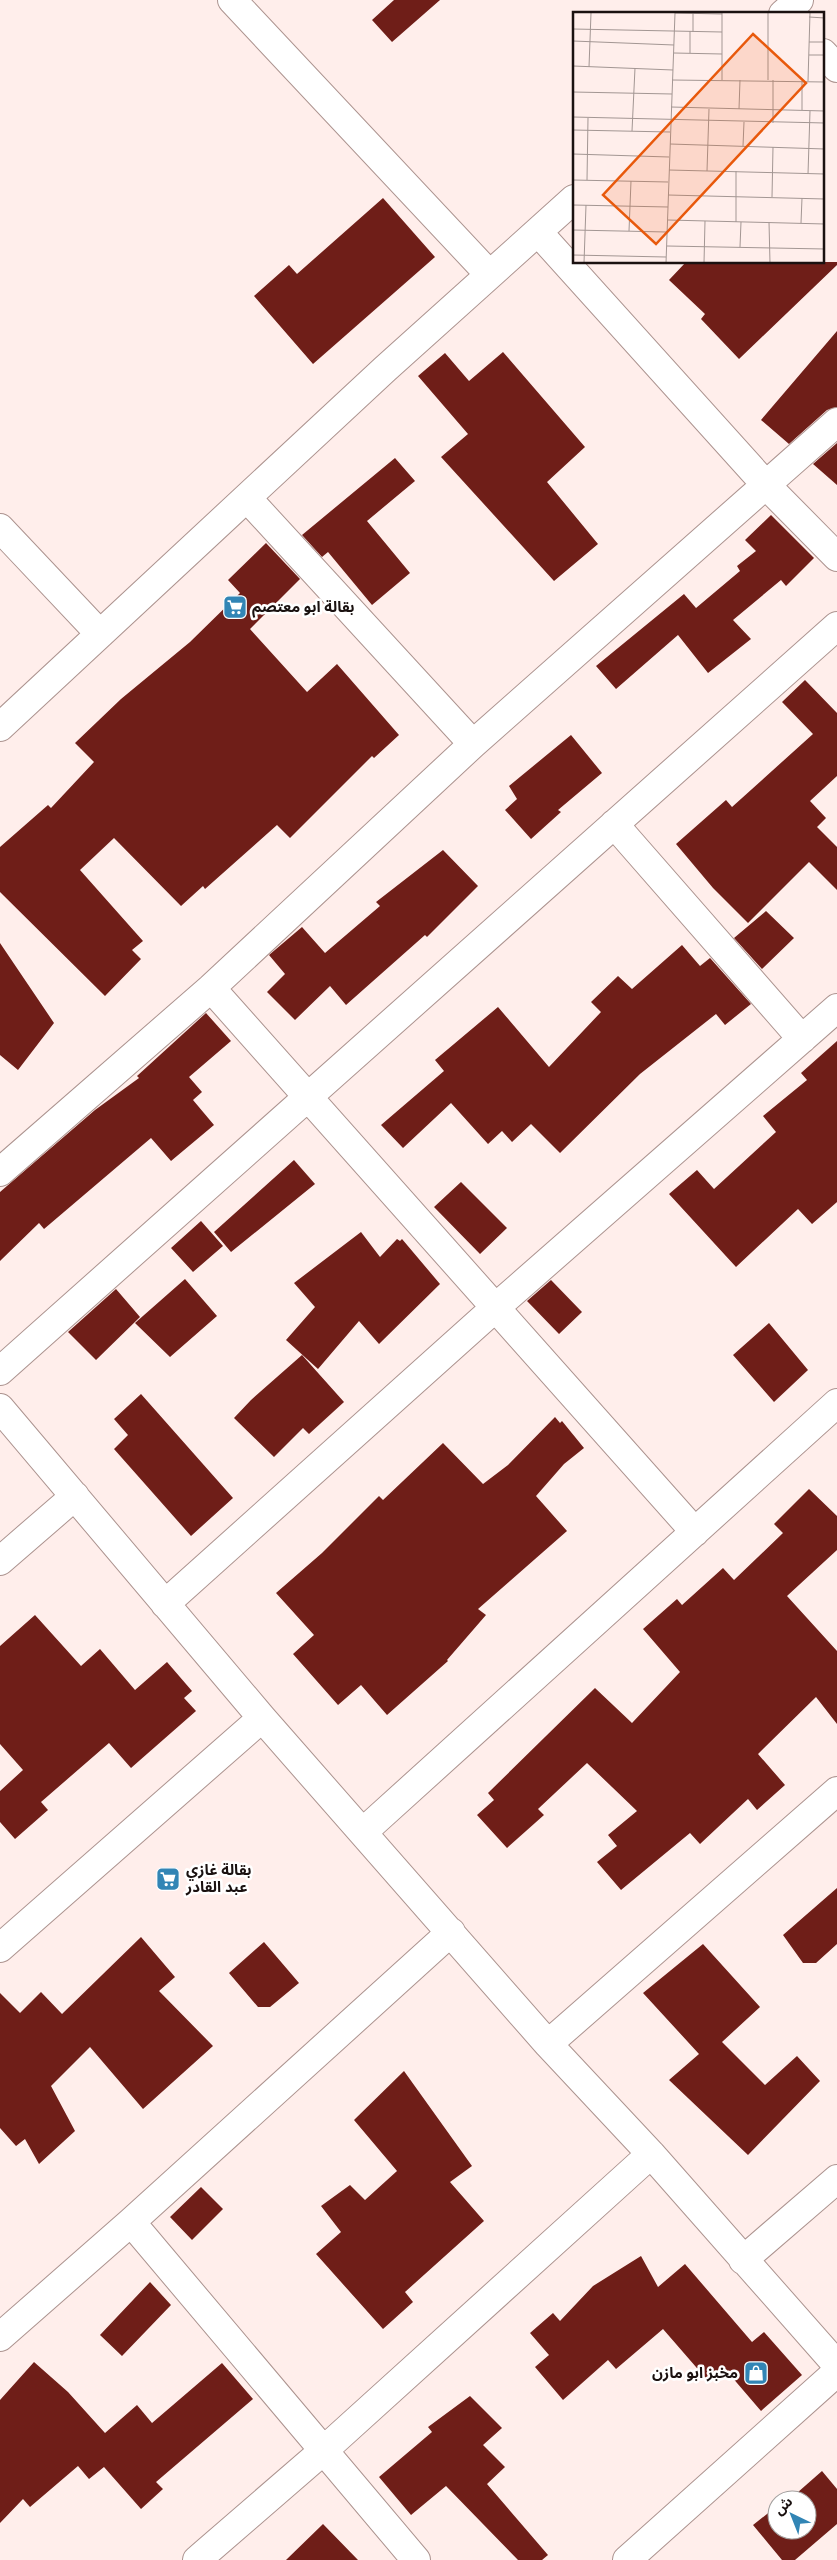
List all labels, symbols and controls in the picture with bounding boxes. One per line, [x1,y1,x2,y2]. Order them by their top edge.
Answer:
inset map [573,12,824,264]
supermarket icon: بقالة ابو معتصم [222,594,248,620]
place label: بقالة ابو معتصم [252,597,355,618]
place label: بقالة غازي عبد القادر [185,1860,252,1896]
supermarket icon: بقالة غازي عبد القادر [155,1866,181,1892]
shop icon: مخبز ابو مازن [743,2360,769,2386]
place label: مخبز ابو مازن [652,2363,738,2382]
north arrow [767,2490,817,2540]
text: ش [770,2492,796,2518]

